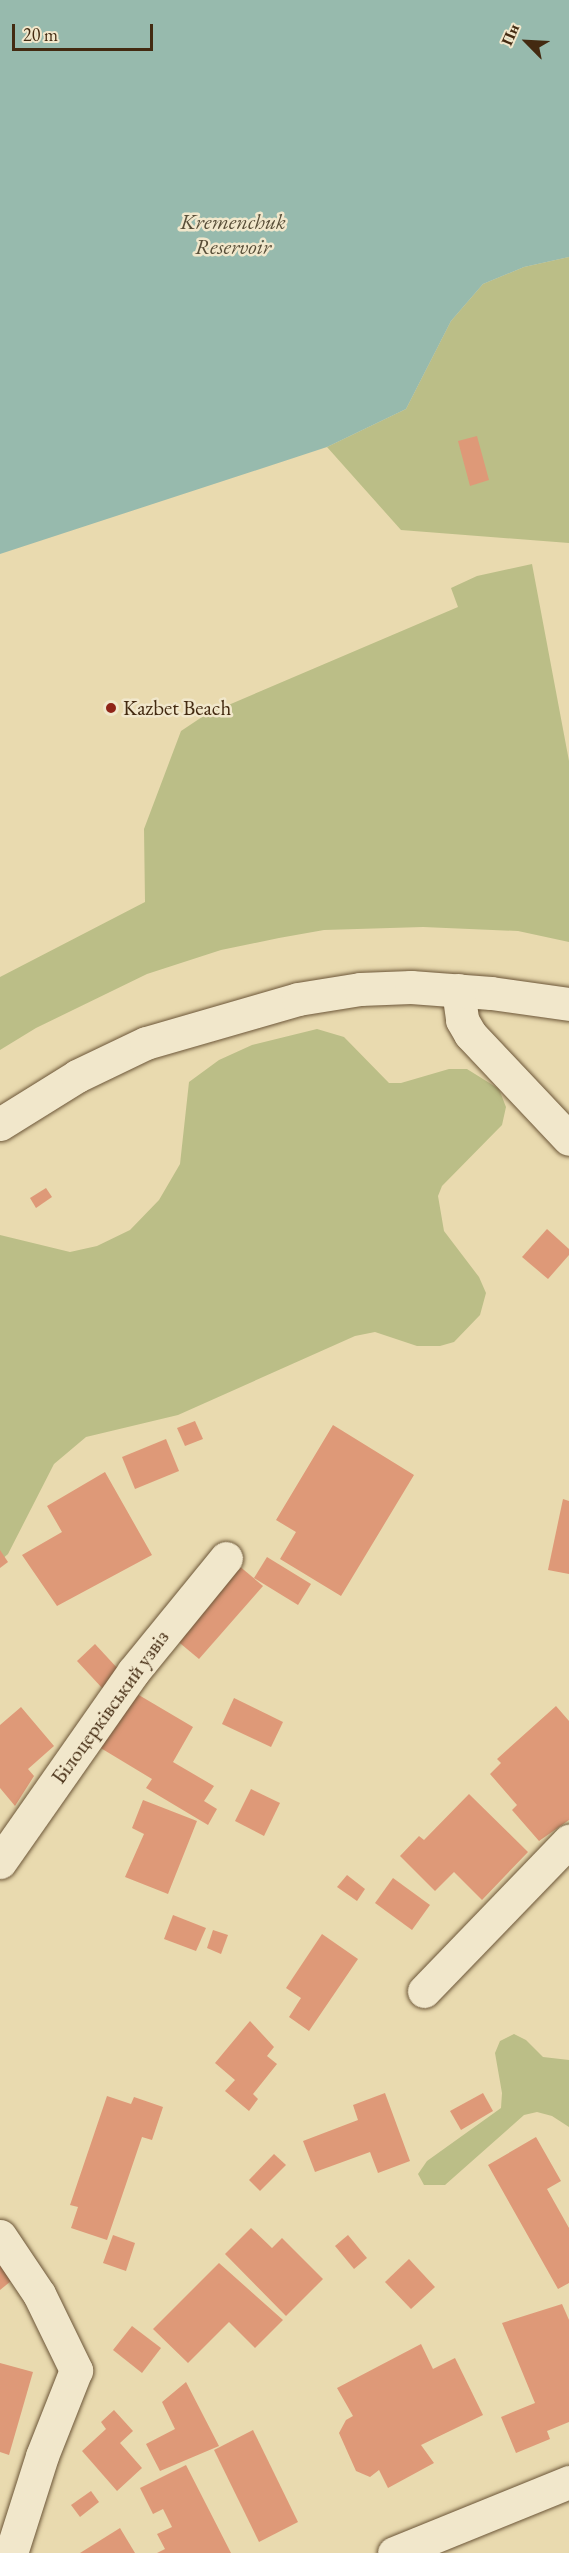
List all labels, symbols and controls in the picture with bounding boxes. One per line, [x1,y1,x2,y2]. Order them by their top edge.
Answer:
scale bar [15,12,156,50]
north arrow [497,12,557,72]
text: Пн [496,20,524,49]
text: 20 m [23,23,58,46]
water label: Kremenchuk Reservoir [180,208,286,260]
place label: Kazbet Beach [123,695,231,721]
marker: Kazbet Beach [104,701,118,715]
street label: Білоцерківський узвіз [46,1625,174,1789]

